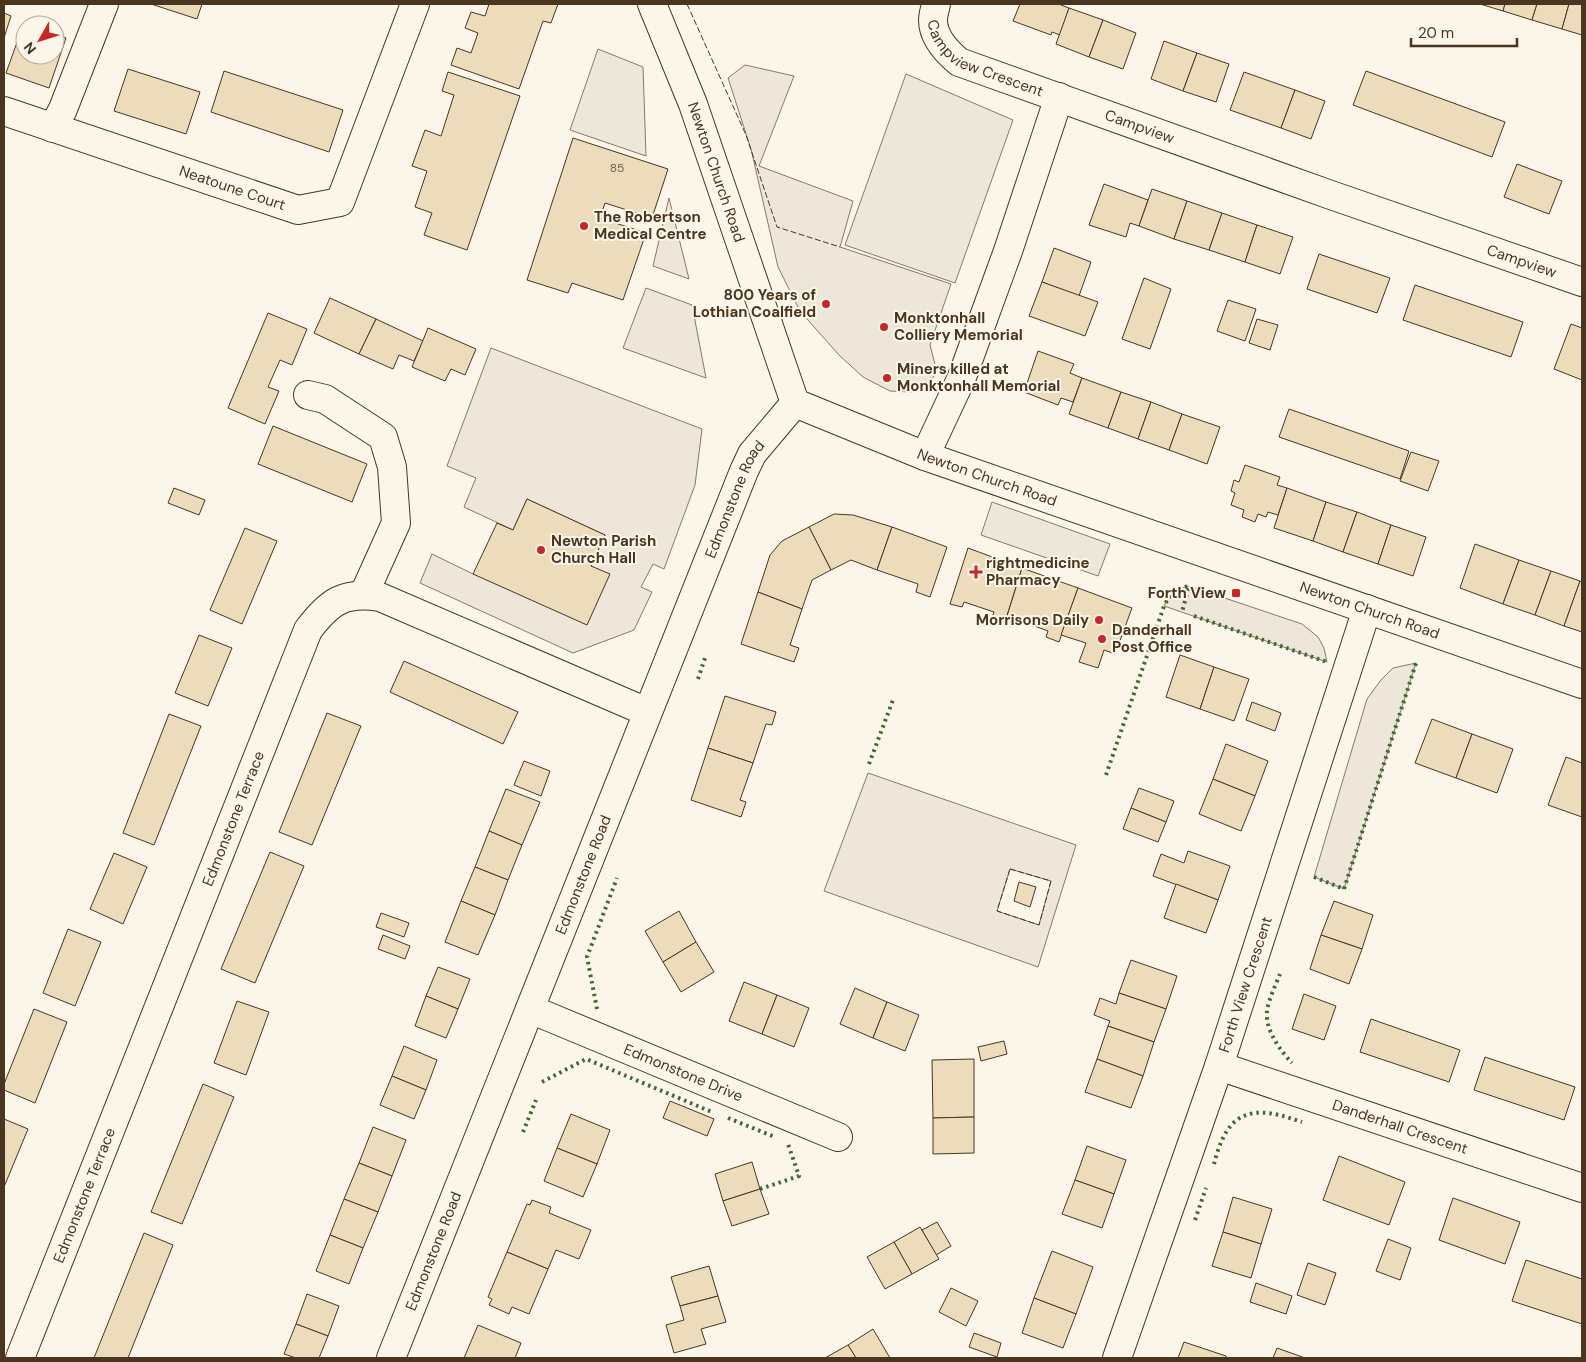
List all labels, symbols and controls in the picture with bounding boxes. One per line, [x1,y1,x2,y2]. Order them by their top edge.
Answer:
north arrow [15,15,65,65]
scale bar [1411,15,1517,47]
street label: Campview Crescent [923,18,1046,101]
text: 20 m [1418,23,1454,43]
text: N [20,39,40,58]
street label: Newton Church Road [683,99,749,245]
street label: Campview [1102,105,1178,148]
house number: 85 [610,160,624,176]
street label: Neatoune Court [177,161,288,215]
place label: The Robertson Medical Centre [594,207,707,244]
marker: The Robertson Medical Centre [578,220,590,232]
street label: Campview [1484,240,1560,283]
place label: 800 Years of Lothian Coalfield [693,285,816,322]
marker: 800 Years of Lothian Coalfield [820,298,832,310]
place label: Monktonhall Colliery Memorial [894,308,1023,345]
marker: Monktonhall Colliery Memorial [878,321,890,333]
place label: Miners killed at Monktonhall Memorial [897,359,1060,396]
marker: Miners killed at Monktonhall Memorial [881,372,893,384]
street label: Edmonstone Road [700,436,769,561]
street label: Newton Church Road [914,444,1060,511]
place label: Newton Parish Church Hall [551,531,656,568]
marker: Newton Parish Church Hall [535,544,547,556]
place label: rightmedicine Pharmacy [986,553,1090,590]
marker: rightmedicine Pharmacy [970,566,982,578]
street label: Newton Church Road [1297,577,1442,644]
place label: Forth View [1148,583,1227,603]
marker: Forth View [1230,587,1242,599]
place label: Morrisons Daily [976,610,1089,630]
marker: Morrisons Daily [1093,614,1105,626]
place label: Danderhall Post Office [1112,620,1192,657]
marker: Danderhall Post Office [1096,633,1108,645]
street label: Edmonstone Terrace [198,748,269,889]
street label: Edmonstone Road [551,812,616,937]
street label: Forth View Crescent [1214,914,1277,1055]
street label: Edmonstone Drive [621,1039,746,1106]
street label: Danderhall Crescent [1330,1095,1471,1159]
street label: Edmonstone Terrace [49,1125,120,1266]
street label: Edmonstone Road [401,1189,466,1314]

